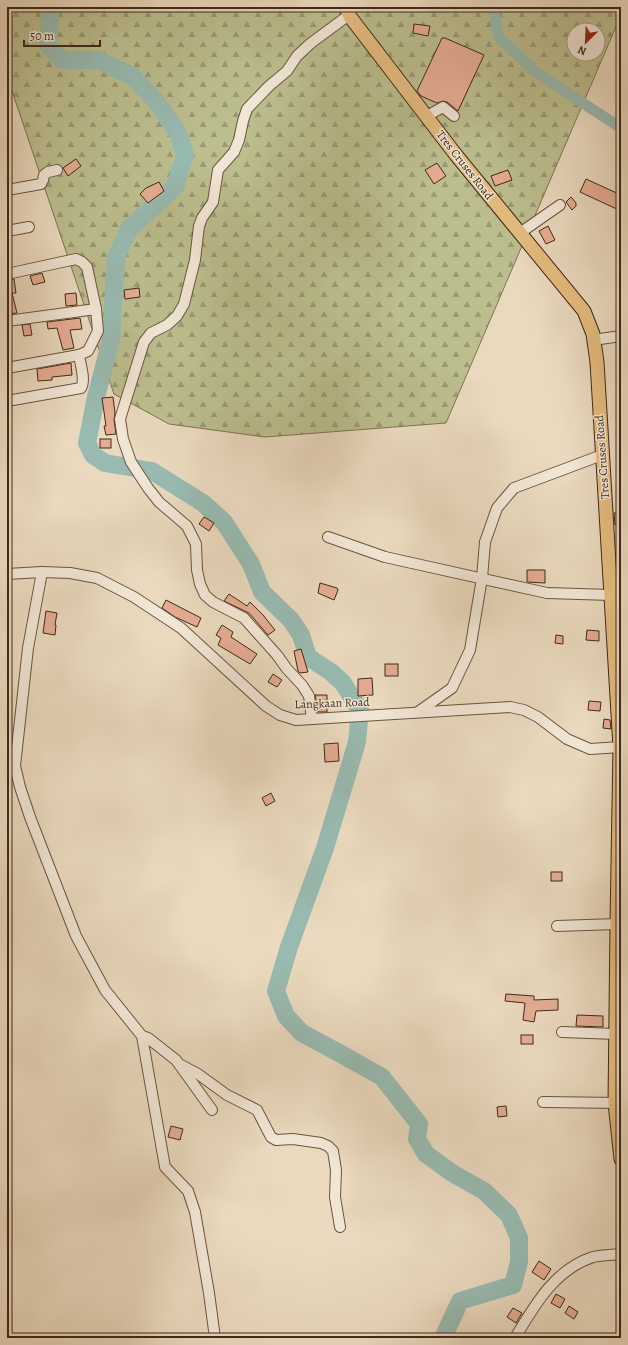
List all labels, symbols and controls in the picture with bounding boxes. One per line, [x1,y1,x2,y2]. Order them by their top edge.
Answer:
scale bar [24,22,100,48]
north arrow [566,22,606,62]
text: 50 m [30,28,54,44]
text: N [575,42,589,59]
street label: Tres Cruses Road [433,127,497,203]
street label: Tres Cruses Road [591,414,613,499]
street label: Langkaan Road [294,694,370,712]

